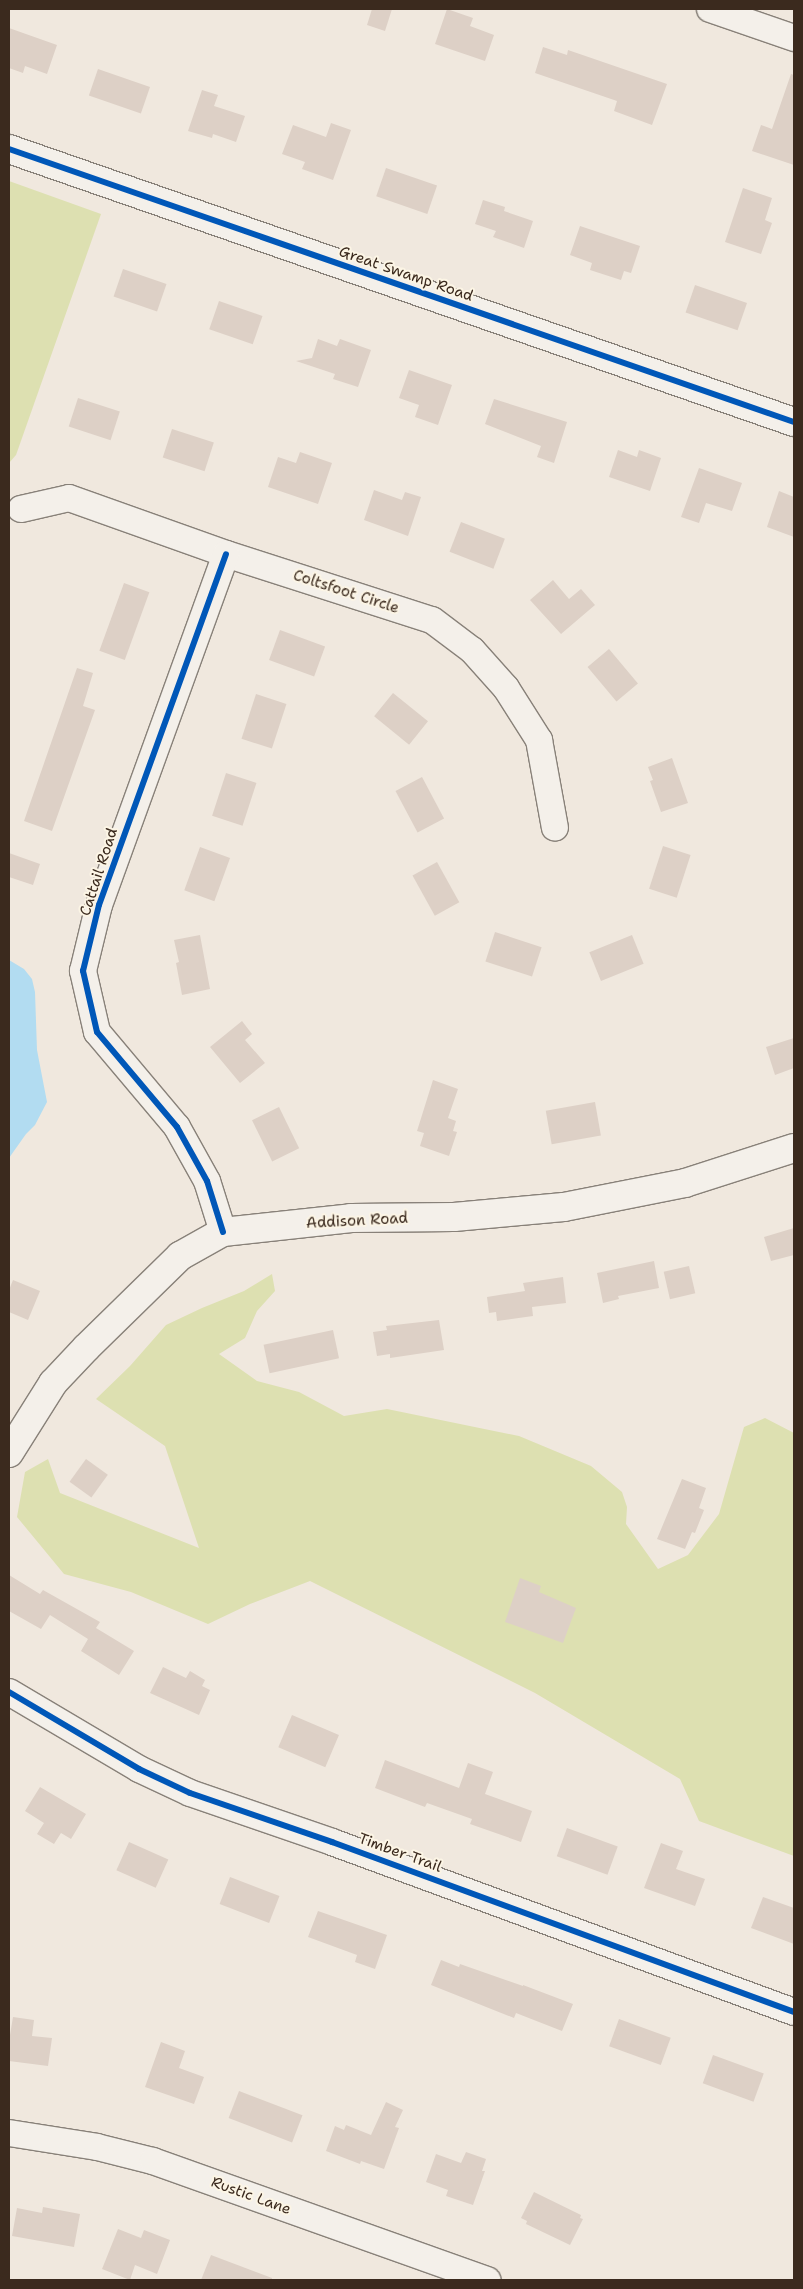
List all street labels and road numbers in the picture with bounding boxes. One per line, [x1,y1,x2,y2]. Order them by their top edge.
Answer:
street label: Great Swamp Road [337,243,475,305]
street label: Coltsfoot Circle [291,566,401,618]
street label: Cattail Road [76,826,122,918]
street label: Addison Road [306,1209,408,1233]
street label: Timber Trail [356,1830,444,1876]
street label: Rustic Lane [209,2173,293,2219]

